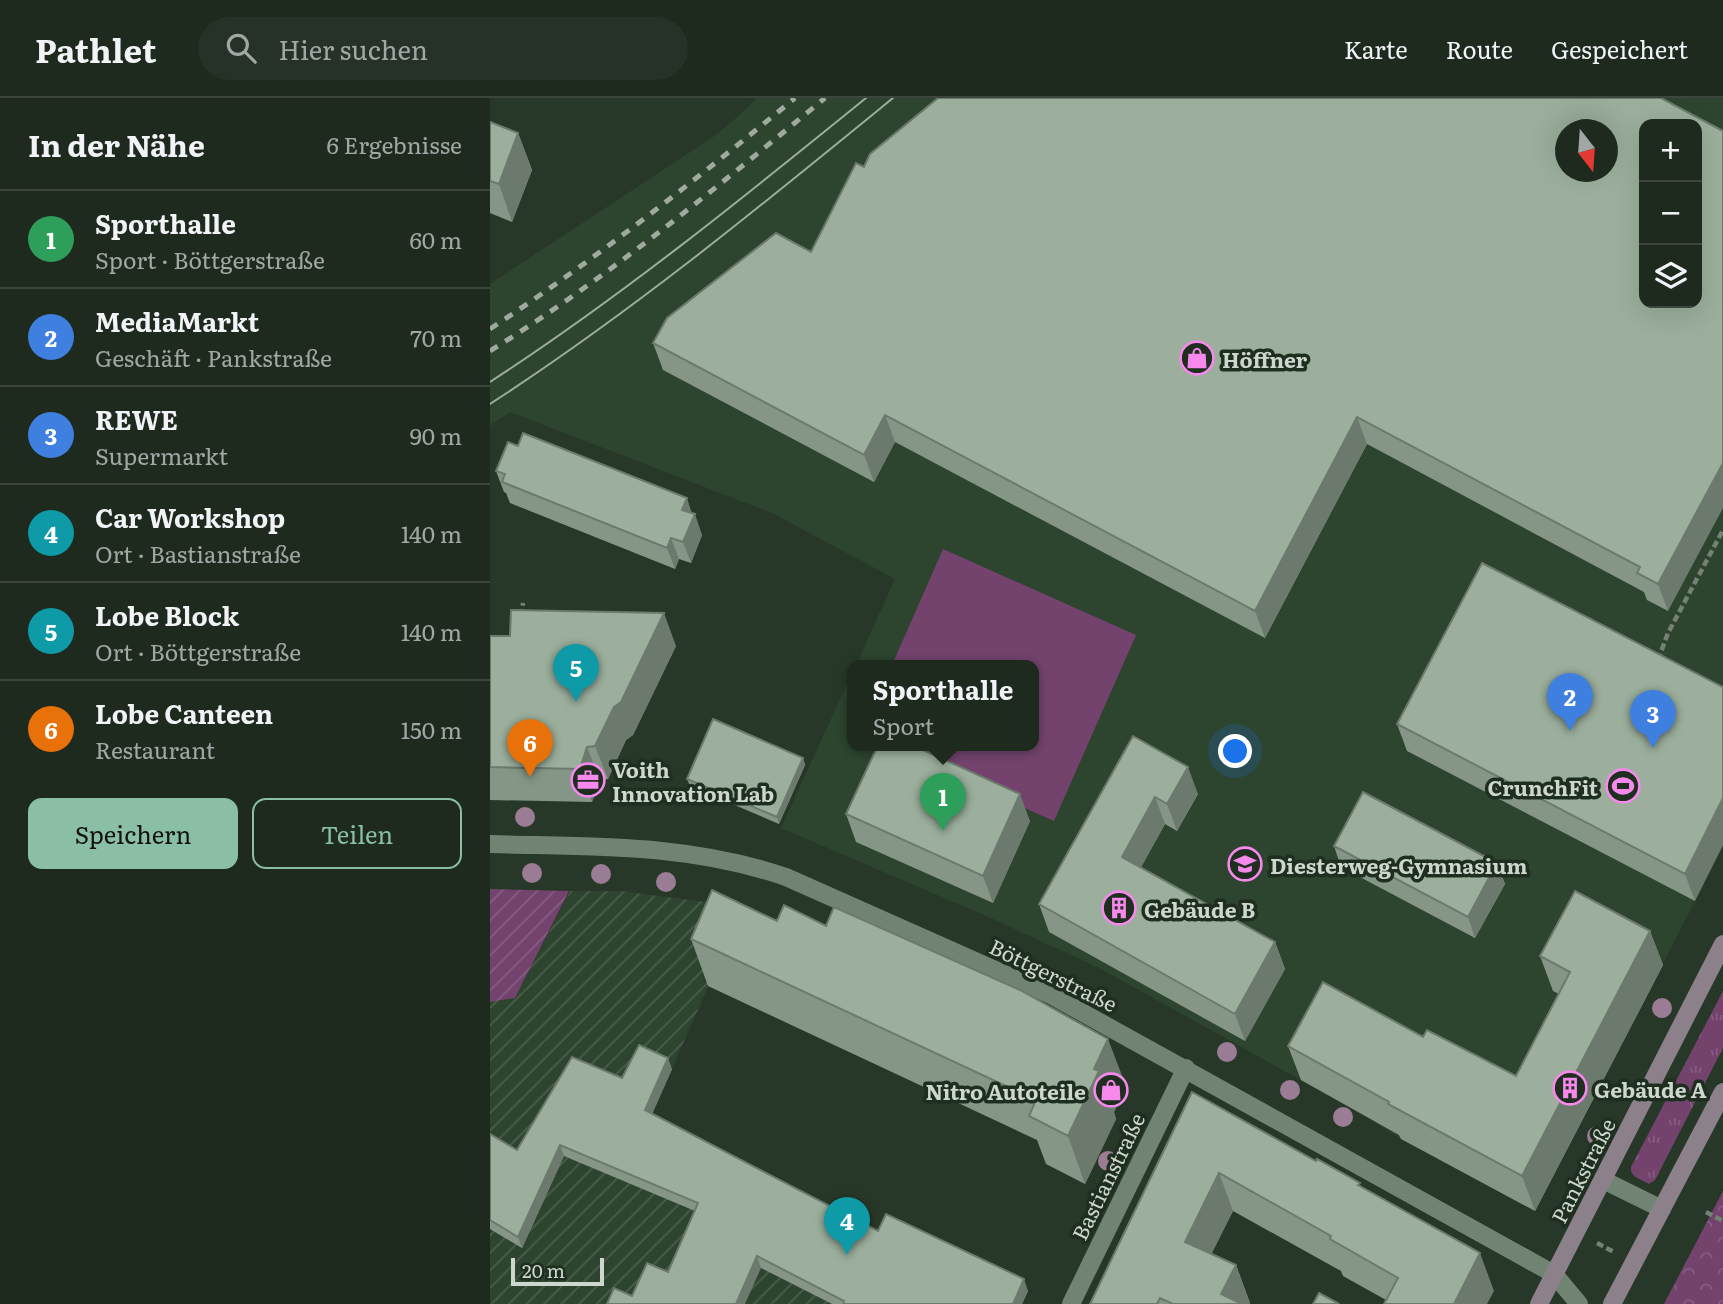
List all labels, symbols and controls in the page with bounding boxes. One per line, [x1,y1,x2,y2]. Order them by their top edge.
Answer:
search box [198,17,688,80]
text: Pathlet [35,24,156,73]
icon: search [222,29,260,67]
text: Hier suchen [278,29,428,68]
text: Karte [1344,31,1408,66]
text: Route [1446,31,1513,66]
text: Gespeichert [1551,31,1688,66]
north arrow [1555,119,1618,182]
map controls [1639,119,1702,308]
button: + [1639,119,1702,182]
text: In der Nähe [28,122,205,166]
text: 6 Ergebnisse [327,127,462,161]
button: − [1639,182,1702,245]
text: Sporthalle [95,203,236,242]
text: 1 [46,222,56,256]
text: 60 m [409,222,462,256]
text: Sport · Böttgerstraße [95,242,325,276]
button: layers [1639,245,1702,308]
text: MediaMarkt [95,301,259,340]
text: 2 [45,320,57,354]
text: 70 m [410,320,462,354]
shop icon: Höffner [1178,339,1216,377]
text: Geschäft · Pankstraße [95,340,332,374]
place label: Höffner [1222,343,1308,374]
text: REWE [95,399,178,438]
text: 3 [45,418,57,452]
text: 90 m [410,418,462,452]
text: Supermarkt [95,438,228,472]
text: Car Workshop [95,497,285,536]
text: 4 [44,516,58,550]
text: 140 m [401,516,462,550]
text: Ort · Bastianstraße [95,536,301,570]
text: Lobe Block [95,595,239,634]
text: 5 [45,614,57,648]
text: 140 m [401,614,462,648]
text: Ort · Böttgerstraße [95,634,301,668]
pin: 5 [553,644,599,702]
popup [847,660,1039,751]
text: Sporthalle [873,669,1013,708]
pin: 2 [1547,673,1593,731]
pin: 3 [1630,690,1676,748]
text: Lobe Canteen [95,693,273,732]
text: Sport [873,708,934,742]
text: 6 [44,712,58,746]
text: 150 m [401,712,462,746]
pin: 6 [507,719,553,777]
text: Restaurant [95,732,215,766]
your location [1218,734,1252,768]
place label: Voith Innovation Lab [612,753,774,808]
office icon: Voith Innovation Lab [569,761,607,799]
sports icon: CrunchFit [1604,767,1642,805]
place label: CrunchFit [1488,771,1599,802]
pin: 1 [920,773,966,831]
button: Speichern [28,798,238,869]
button: Teilen [252,798,462,869]
school or university icon: Diesterweg-Gymnasium [1226,845,1264,883]
place label: Diesterweg-Gymnasium [1270,849,1527,880]
building icon: Gebäude B [1100,889,1138,927]
place label: Gebäude B [1144,893,1255,924]
street label: Böttgerstraße [985,930,1123,1018]
building icon: Gebäude A [1551,1069,1589,1107]
shop icon: Nitro Autoteile [1092,1071,1130,1109]
place label: Gebäude A [1594,1073,1707,1104]
place label: Nitro Autoteile [926,1075,1086,1106]
street label: Bastianstraße [1063,1107,1151,1245]
street label: Pankstraße [1542,1112,1622,1228]
pin: 4 [824,1197,870,1255]
scale bar [511,1255,604,1287]
text: 20 m [522,1256,565,1284]

